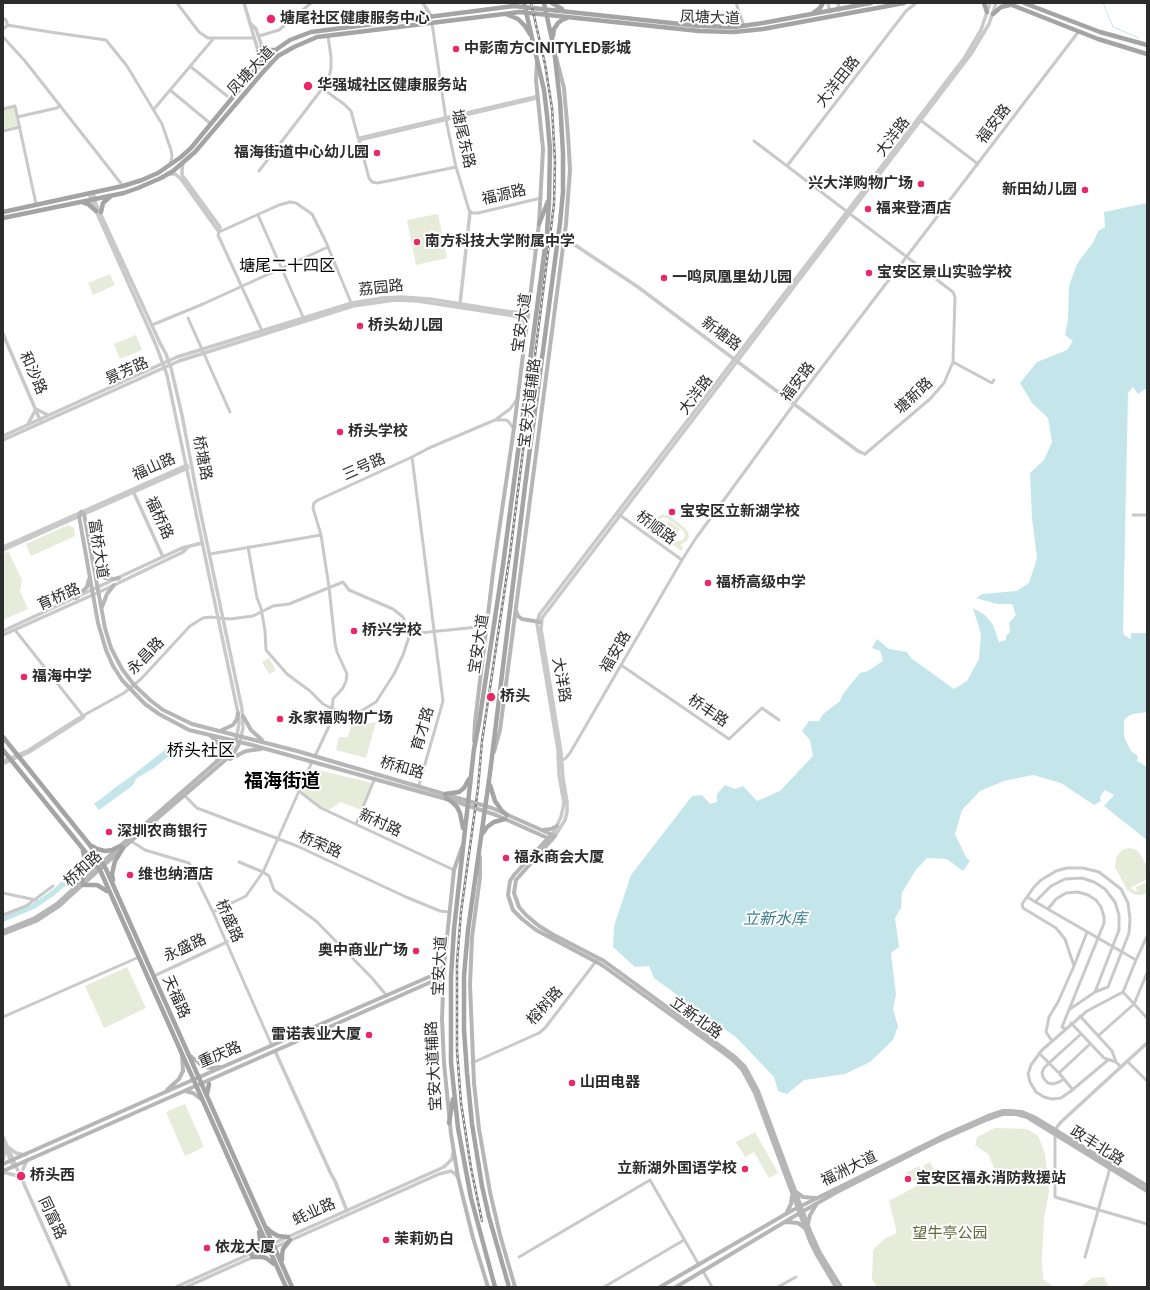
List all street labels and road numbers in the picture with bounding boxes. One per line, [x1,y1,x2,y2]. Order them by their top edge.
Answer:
street label: 凤塘大道 [680,8,740,28]
street label: 凤塘大道 [224,43,278,99]
street label: 大洋田路 [812,53,864,111]
street label: 福安路 [973,101,1015,147]
street label: 塘尾东路 [447,108,479,170]
street label: 大洋路 [872,114,914,160]
street label: 福源路 [480,181,528,209]
street label: 荔园路 [358,277,404,299]
street label: 宝安大道 [509,292,535,354]
street label: 新塘路 [698,313,744,355]
street label: 和沙路 [16,349,50,397]
street label: 景芳路 [103,354,151,388]
street label: 宝安大道辅路 [516,357,544,449]
street label: 福安路 [777,359,819,405]
street label: 大洋路 [675,372,717,418]
street label: 塘新路 [891,374,937,418]
street label: 桥塘路 [189,434,215,482]
street label: 福山路 [130,450,178,484]
street label: 三号路 [340,450,388,484]
street label: 福桥路 [141,494,177,542]
street label: 桥顺路 [633,507,679,549]
street label: 富桥大道 [84,518,112,580]
street label: 育桥路 [35,580,83,614]
street label: 宝安大道 [465,613,493,675]
street label: 福安路 [597,628,635,676]
street label: 永昌路 [124,634,168,678]
street label: 大洋路 [548,656,574,704]
street label: 桥丰路 [684,691,732,731]
street label: 育才路 [408,705,438,753]
street label: 桥和路 [378,753,426,783]
street label: 新村路 [356,805,404,841]
street label: 桥荣路 [296,828,344,862]
street label: 桥和路 [60,847,106,891]
street label: 桥盛路 [212,897,246,945]
street label: 永盛路 [161,930,209,966]
street label: 宝安大道 [429,936,451,996]
street label: 天福路 [159,973,193,1021]
street label: 榕树路 [523,983,567,1029]
street label: 立新北路 [666,993,726,1043]
street label: 宝安大道辅路 [423,1021,445,1111]
street label: 重庆路 [196,1038,244,1072]
street label: 政丰北路 [1067,1122,1127,1170]
street label: 福洲大道 [818,1148,880,1190]
street label: 同富路 [34,1194,70,1242]
street label: 蚝业路 [290,1195,338,1229]

